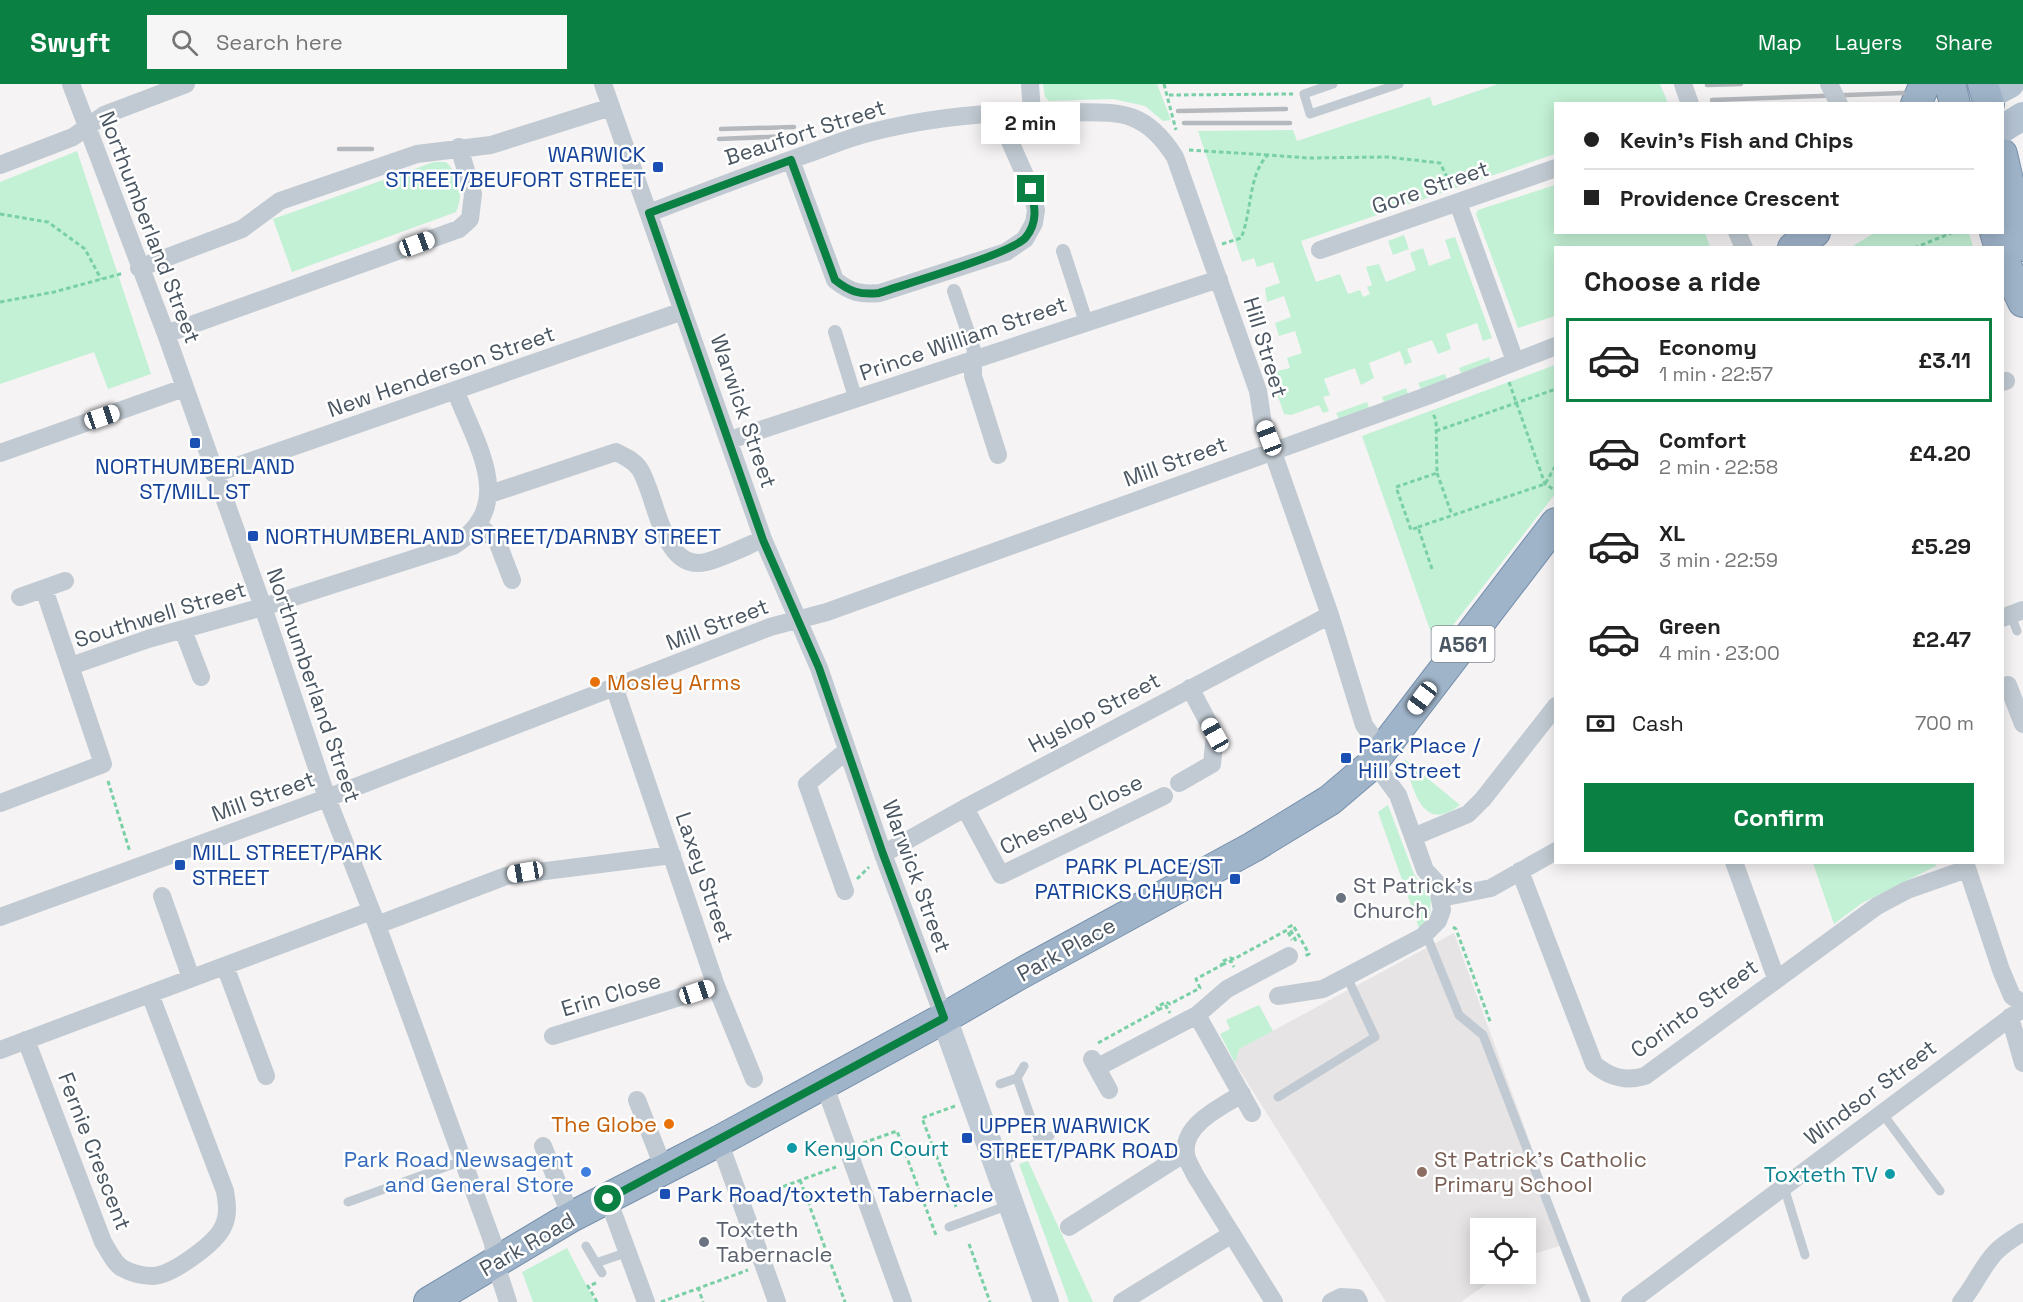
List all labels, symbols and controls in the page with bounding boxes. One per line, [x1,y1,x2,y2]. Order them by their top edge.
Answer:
search box [147,15,567,69]
text: Swyft [30,24,111,60]
icon: search [168,26,201,59]
text: Search here [216,28,343,56]
text: Map [1758,29,1802,56]
text: Layers [1835,29,1902,56]
text: Share [1935,29,1993,56]
street label: Beaufort Street [721,93,889,171]
callout: 2 min [982,102,1080,144]
street label: Northumberland Street [93,107,207,347]
text: 2 min [1005,110,1056,136]
text: Kevin's Fish and Chips [1620,126,1854,154]
place label: WARWICK STREET/BEUFORT STREET [385,140,647,193]
street label: Gore Street [1368,154,1492,220]
marker: WARWICK STREET/BEUFORT STREET [651,160,665,174]
route end [1017,175,1044,202]
text: Providence Crescent [1620,184,1840,212]
car [397,229,437,259]
text: Choose a ride [1584,264,1761,299]
street label: Prince William Street [856,289,1070,387]
street label: Hill Street [1237,293,1295,401]
street label: New Henderson Street [324,319,558,423]
street label: Warwick Street [705,330,783,492]
icon: car [1587,333,1641,387]
text: Economy [1659,333,1757,361]
text: £3.11 [1918,346,1971,374]
text: 1 min · 22:57 [1659,361,1773,387]
car [82,403,122,431]
car [1254,418,1284,458]
icon: car [1587,426,1641,480]
text: Comfort [1659,426,1747,454]
street label: Mill Street [1119,429,1231,493]
marker: NORTHUMBERLAND ST/MILL ST [188,436,202,450]
text: £4.20 [1909,439,1971,467]
place label: NORTHUMBERLAND ST/MILL ST [95,452,295,505]
text: 2 min · 22:58 [1659,454,1778,480]
icon: car [1587,519,1641,573]
text: XL [1659,519,1685,547]
place label: NORTHUMBERLAND STREET/DARNBY STREET [265,522,721,550]
marker: NORTHUMBERLAND STREET/DARNBY STREET [246,529,260,543]
text: £5.29 [1911,532,1971,560]
text: 3 min · 22:59 [1659,547,1778,573]
street label: Northumberland Street [261,564,367,806]
street label: Southwell Street [71,575,249,653]
street label: Mill Street [662,592,772,656]
icon: car [1587,612,1641,666]
text: Green [1659,612,1721,640]
text: £2.47 [1912,625,1971,653]
road number: A561 [1432,626,1494,662]
text: 4 min · 23:00 [1659,640,1780,666]
street label: Hyslop Street [1023,665,1165,759]
place label: Mosley Arms [607,668,741,696]
marker: Mosley Arms [588,675,602,689]
car [1404,678,1440,718]
icon: cash [1584,707,1617,740]
text: Cash [1632,709,1684,737]
text: 700 m [1915,710,1974,736]
car [1198,715,1232,755]
place label: Park Place / Hill Street [1358,731,1481,784]
marker: Park Place / Hill Street [1339,751,1353,765]
street label: Mill Street [207,764,319,828]
street label: Chesney Close [995,767,1147,861]
button: Confirm [1584,783,1974,852]
street label: Warwick Street [876,796,958,956]
street label: Laxey Street [670,808,740,946]
place label: MILL STREET/PARK STREET [192,838,383,891]
place label: PARK PLACE/ST PATRICKS CHURCH [1034,852,1223,905]
marker: MILL STREET/PARK STREET [173,858,187,872]
car [506,860,544,884]
place label: St Patrick's Church [1353,871,1473,924]
marker: PARK PLACE/ST PATRICKS CHURCH [1228,872,1242,886]
marker: St Patrick's Church [1334,891,1348,905]
street label: Park Place [1012,910,1120,988]
street label: Corinto Street [1625,952,1763,1064]
street label: Erin Close [558,966,664,1022]
car [677,978,717,1006]
street label: Windsor Street [1798,1033,1942,1151]
street label: Fernie Crescent [52,1068,138,1234]
place label: The Globe [551,1110,657,1138]
place label: UPPER WARWICK STREET/PARK ROAD [979,1111,1178,1164]
marker: The Globe [662,1117,676,1131]
marker: UPPER WARWICK STREET/PARK ROAD [960,1131,974,1145]
place label: Kenyon Court [804,1134,949,1162]
marker: Kenyon Court [785,1141,799,1155]
place label: Park Road Newsagent and General Store [344,1145,574,1198]
place label: St Patrick's Catholic Primary School [1434,1145,1647,1198]
place label: Toxteth TV [1764,1160,1878,1188]
marker: Park Road Newsagent and General Store [579,1165,593,1179]
marker: St Patrick's Catholic Primary School [1415,1165,1429,1179]
marker: Toxteth TV [1883,1167,1897,1181]
place label: Park Road/toxteth Tabernacle [677,1180,994,1208]
route start [594,1185,621,1212]
marker: Park Road/toxteth Tabernacle [658,1187,672,1201]
street label: Park Road [474,1206,580,1282]
place label: Toxteth Tabernacle [716,1215,833,1268]
map controls [1470,1218,1536,1284]
button: locate [1470,1218,1536,1284]
marker: Toxteth Tabernacle [697,1235,711,1249]

